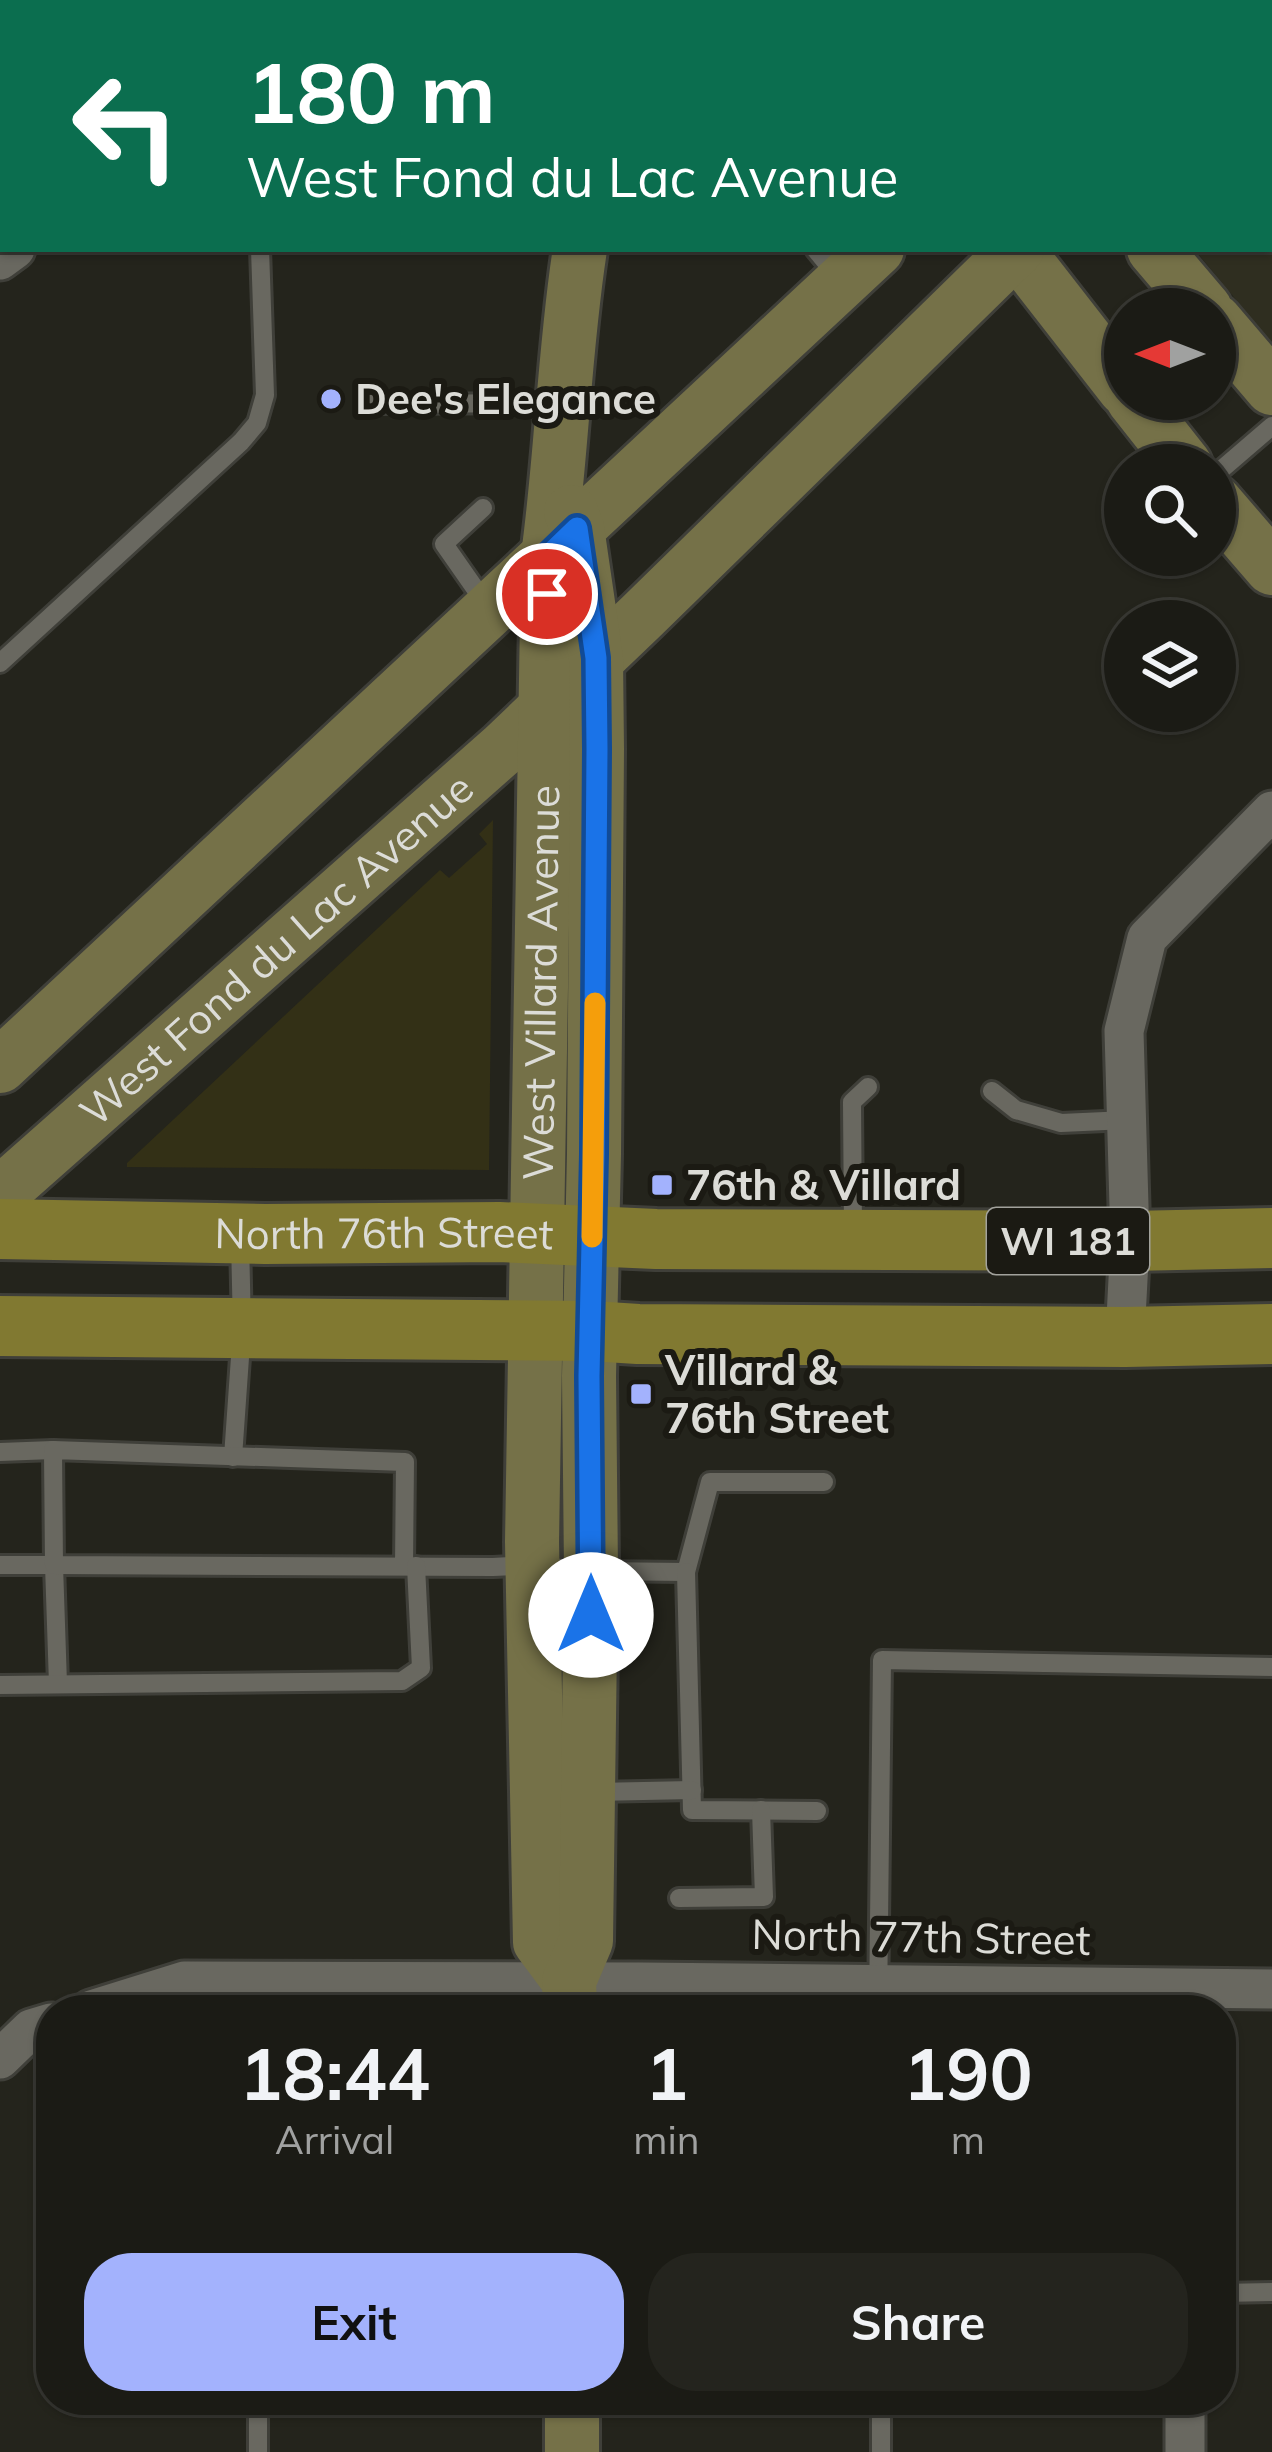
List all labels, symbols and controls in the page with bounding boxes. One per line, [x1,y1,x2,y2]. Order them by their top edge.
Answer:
text: 180 m [246,39,496,144]
icon: left [48,48,204,204]
text: West Fond du Lac Avenue [246,143,898,211]
north arrow [1104,288,1236,420]
map controls [1104,288,1236,732]
place label: Dee's Elegance [355,372,656,425]
marker: Dee's Elegance [318,386,344,412]
button: search [1104,444,1236,576]
pin [496,543,598,645]
icon: arrive [514,561,580,627]
button: layers [1104,600,1236,732]
street label: West Fond du Lac Avenue [68,761,484,1137]
street label: West Villard Avenue [511,785,570,1181]
place label: 76th & Villard [686,1158,961,1211]
marker: 76th & Villard [649,1172,675,1198]
street label: North 76th Street [214,1205,555,1260]
road number: WI 181 [987,1208,1149,1274]
place label: Villard & 76th Street [664,1343,889,1444]
marker: Villard & 76th Street [628,1381,654,1407]
position arrow [528,1552,654,1678]
street label: North 77th Street [751,1907,1091,1966]
text: 18:44 [239,2028,430,2118]
text: 1 [645,2028,688,2118]
text: 190 [903,2028,1033,2118]
text: Arrival [275,2115,394,2164]
text: min [633,2115,700,2164]
text: m [951,2115,985,2164]
button: Exit [84,2253,624,2391]
button: Share [648,2253,1188,2391]

